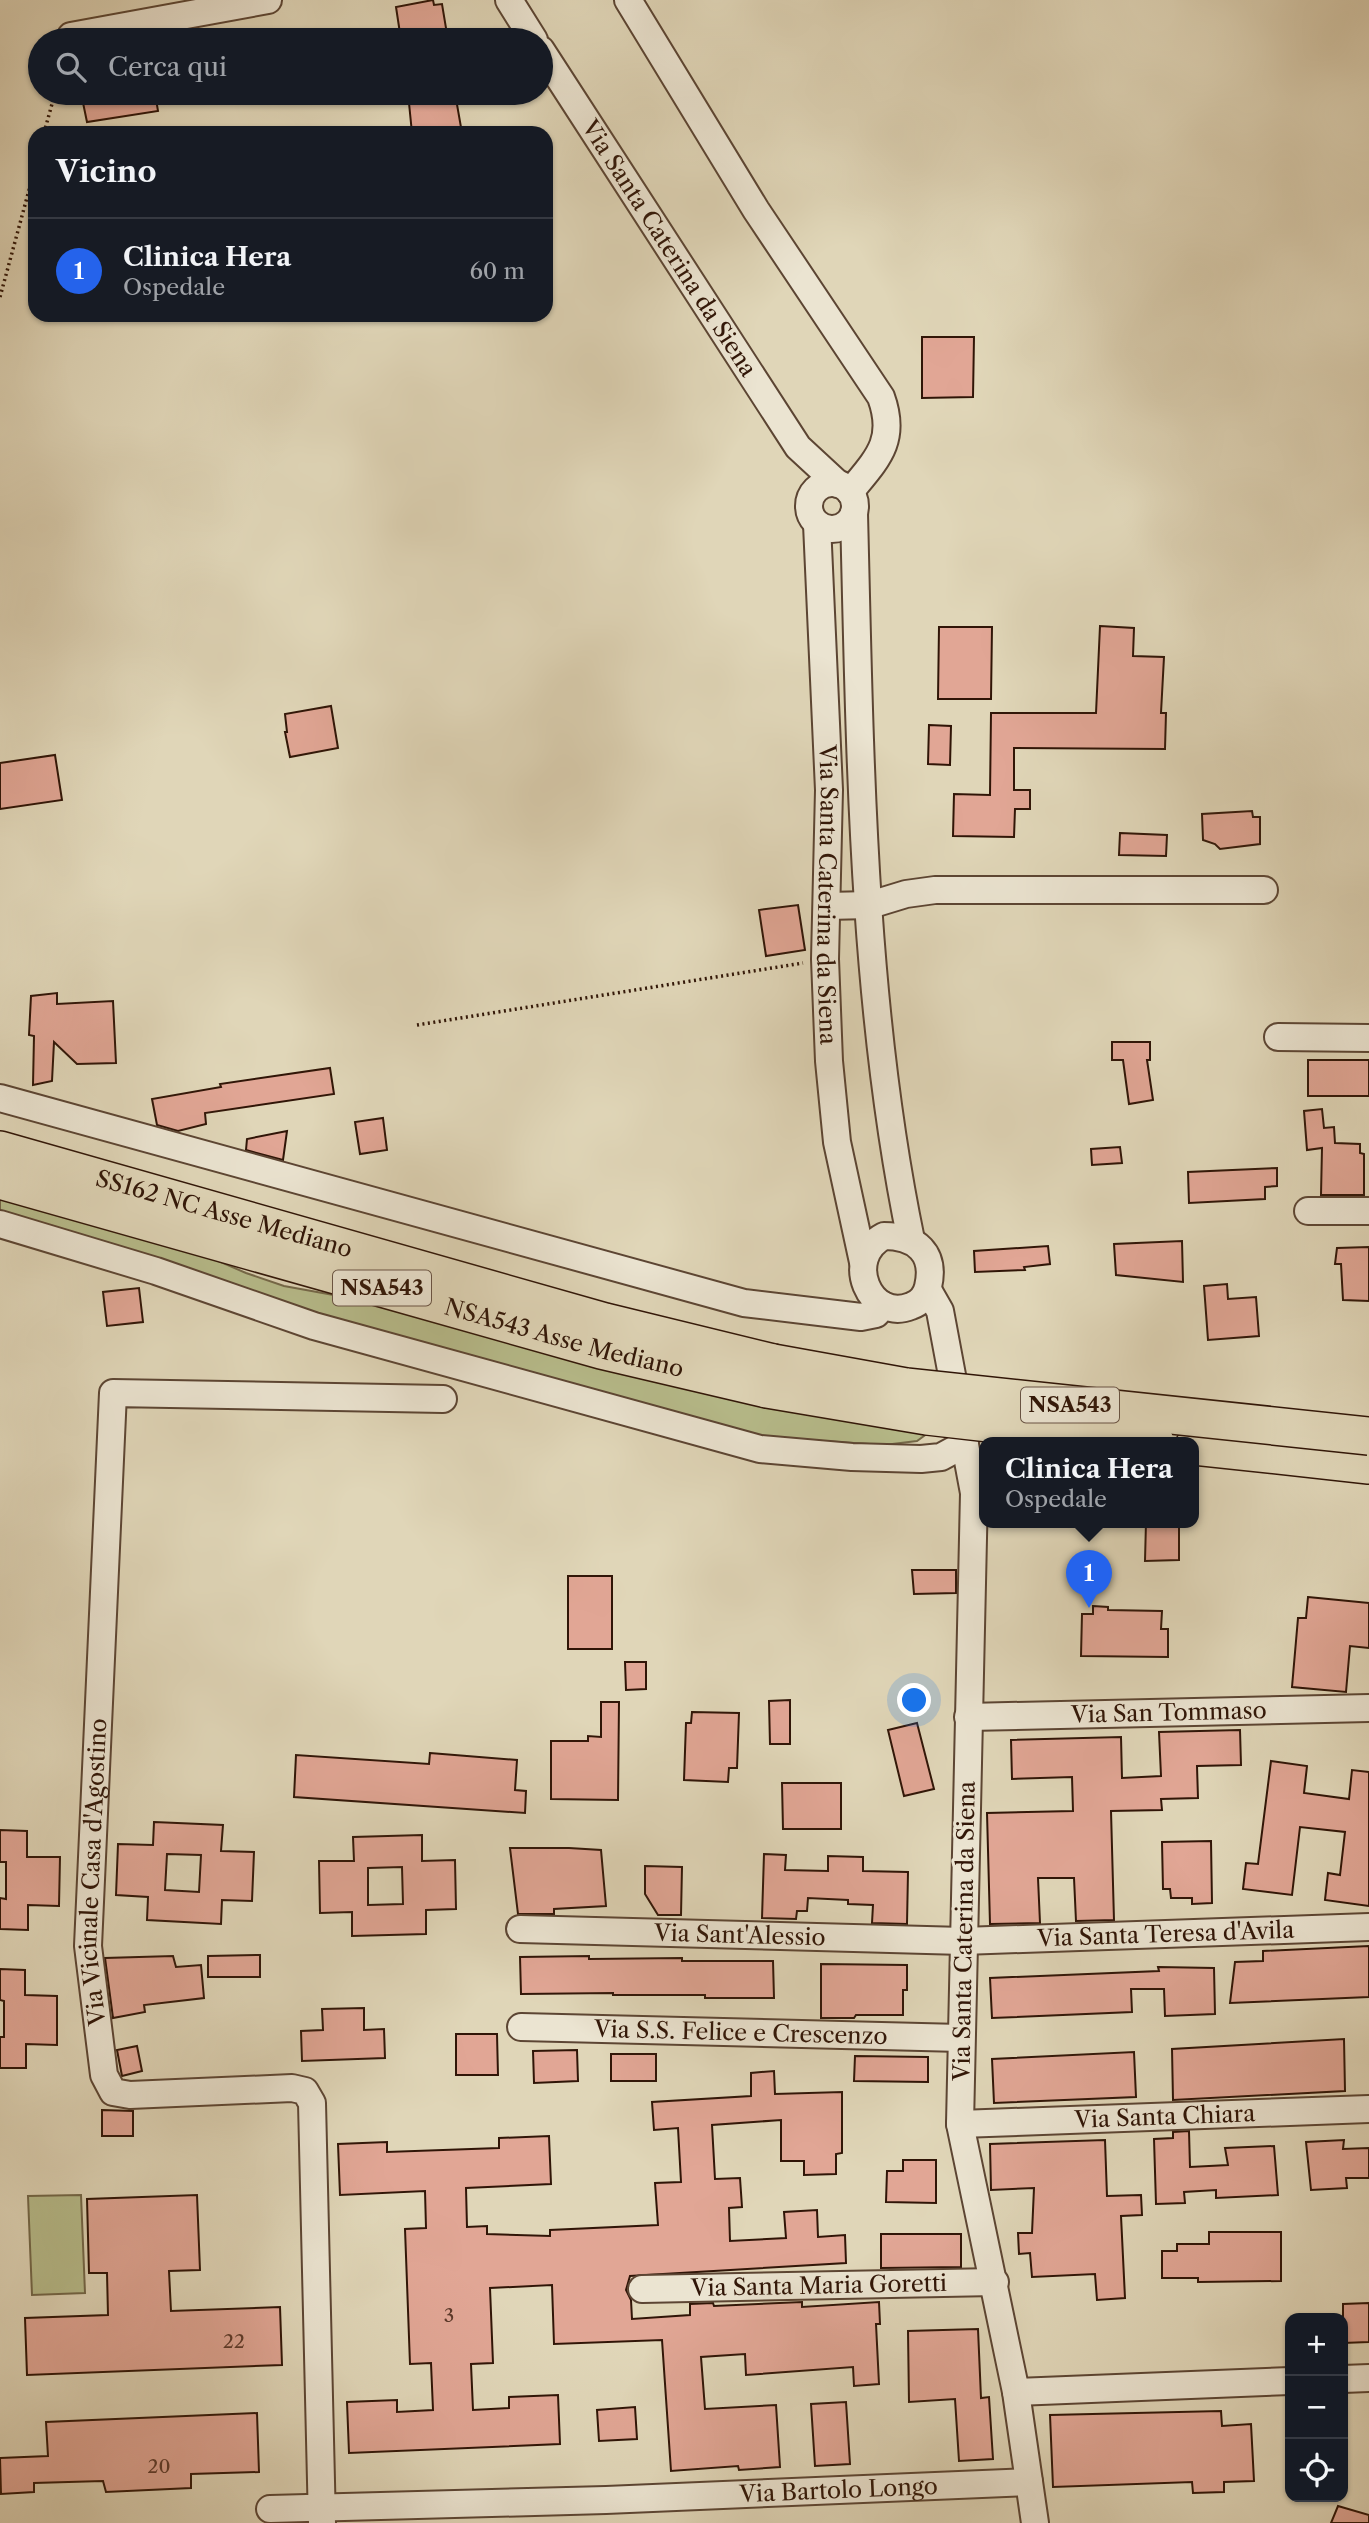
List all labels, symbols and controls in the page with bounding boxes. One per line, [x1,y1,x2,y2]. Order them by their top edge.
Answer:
search box [28,28,553,105]
icon: search [52,48,90,86]
text: Cerca qui [108,51,227,83]
street label: Via Santa Caterina da Siena [575,114,763,382]
text: Vicino [56,153,156,190]
text: Clinica Hera [123,241,291,273]
text: 1 [74,257,84,285]
text: 60 m [469,257,525,285]
text: Ospedale [123,273,225,301]
street label: Via Santa Caterina da Siena [811,743,843,1046]
street label: SS162 NC Asse Mediano [93,1164,356,1263]
road number: NSA543 [333,1270,431,1306]
street label: NSA543 Asse Mediano [441,1292,687,1383]
road number: NSA543 [1021,1388,1119,1422]
popup [979,1437,1199,1528]
text: Clinica Hera [1005,1453,1173,1485]
text: Ospedale [1005,1485,1107,1513]
pin: 1 [1066,1550,1112,1608]
your location [897,1683,931,1717]
street label: Via San Tommaso [1070,1696,1267,1729]
street label: Via Vicinale Casa d'Agostino [74,1718,112,2028]
street label: Via Santa Caterina da Siena [947,1780,981,2082]
street label: Via Santa Teresa d'Avila [1036,1916,1296,1952]
street label: Via Sant'Alessio [653,1919,826,1951]
street label: Via S.S. Felice e Crescenzo [593,2015,888,2050]
street label: Via Santa Chiara [1073,2099,1257,2134]
street label: Via Santa Maria Goretti [690,2269,947,2302]
house number: 3 [444,2304,454,2327]
map controls [1285,2313,1348,2502]
button: + [1285,2313,1348,2376]
house number: 22 [223,2330,245,2353]
button: − [1285,2376,1348,2439]
button: locate [1285,2439,1348,2502]
house number: 20 [148,2455,170,2478]
street label: Via Bartolo Longo [738,2472,938,2508]

